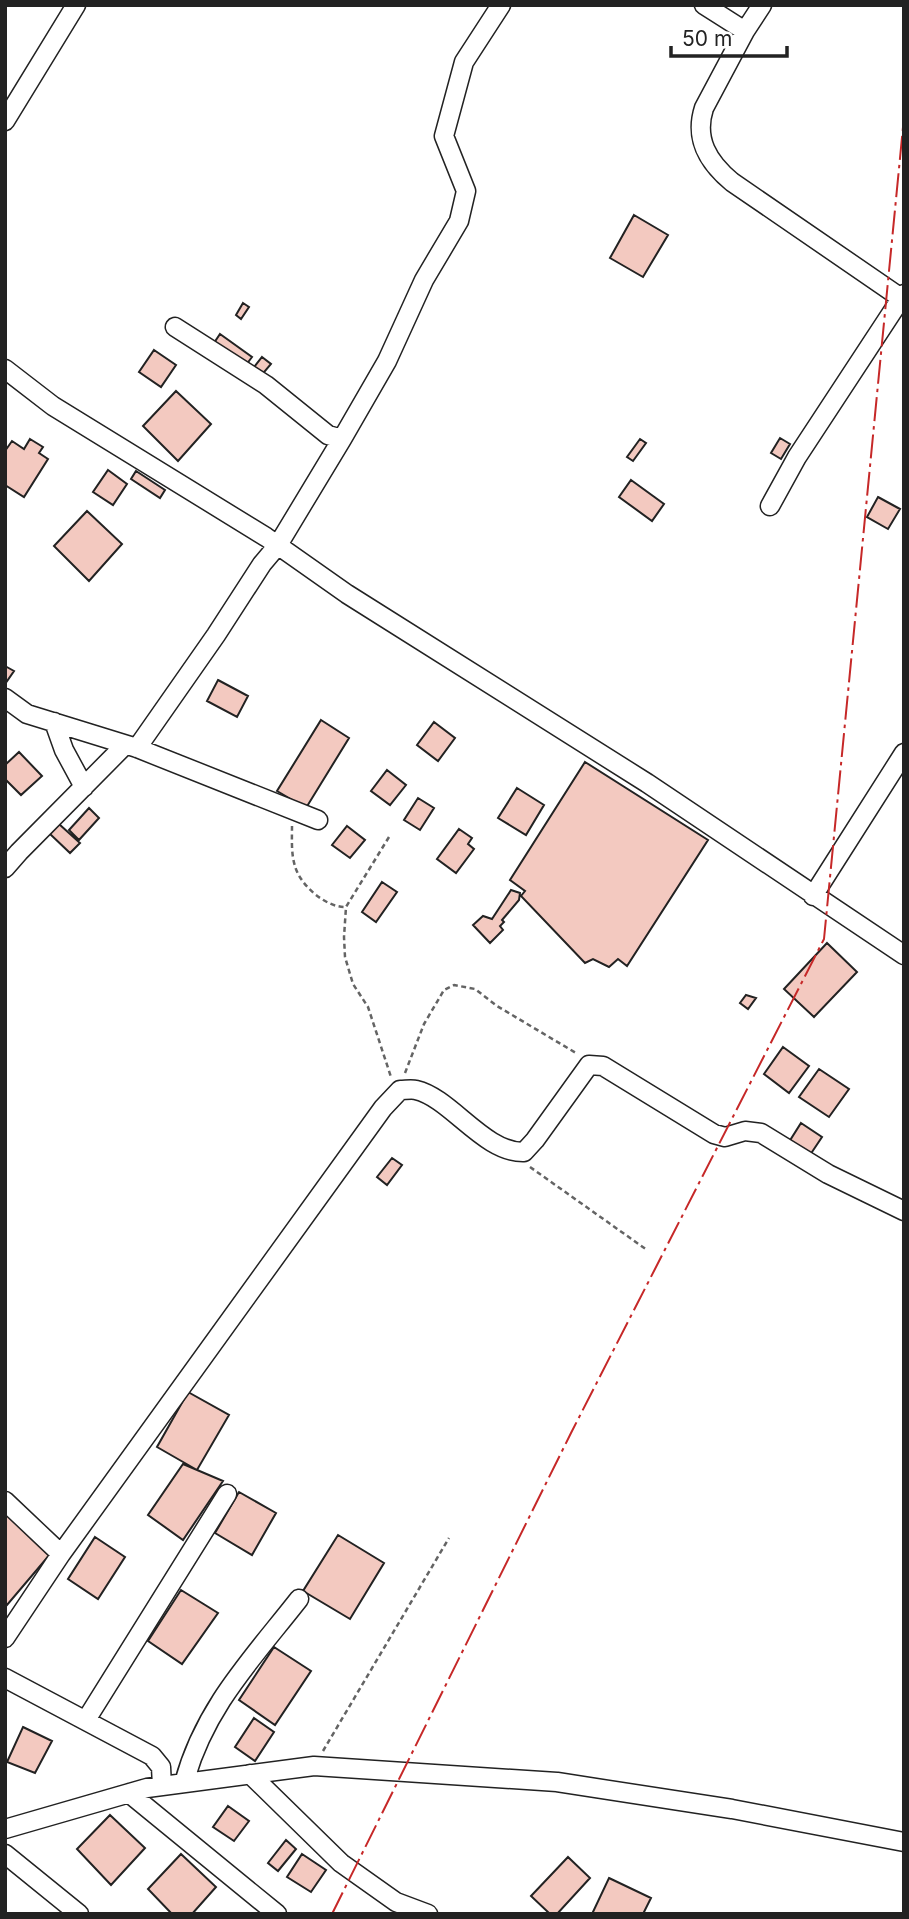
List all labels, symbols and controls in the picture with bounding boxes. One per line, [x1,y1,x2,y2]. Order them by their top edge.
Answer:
scale bar [671,14,786,58]
text: 50 m [682,26,732,51]

